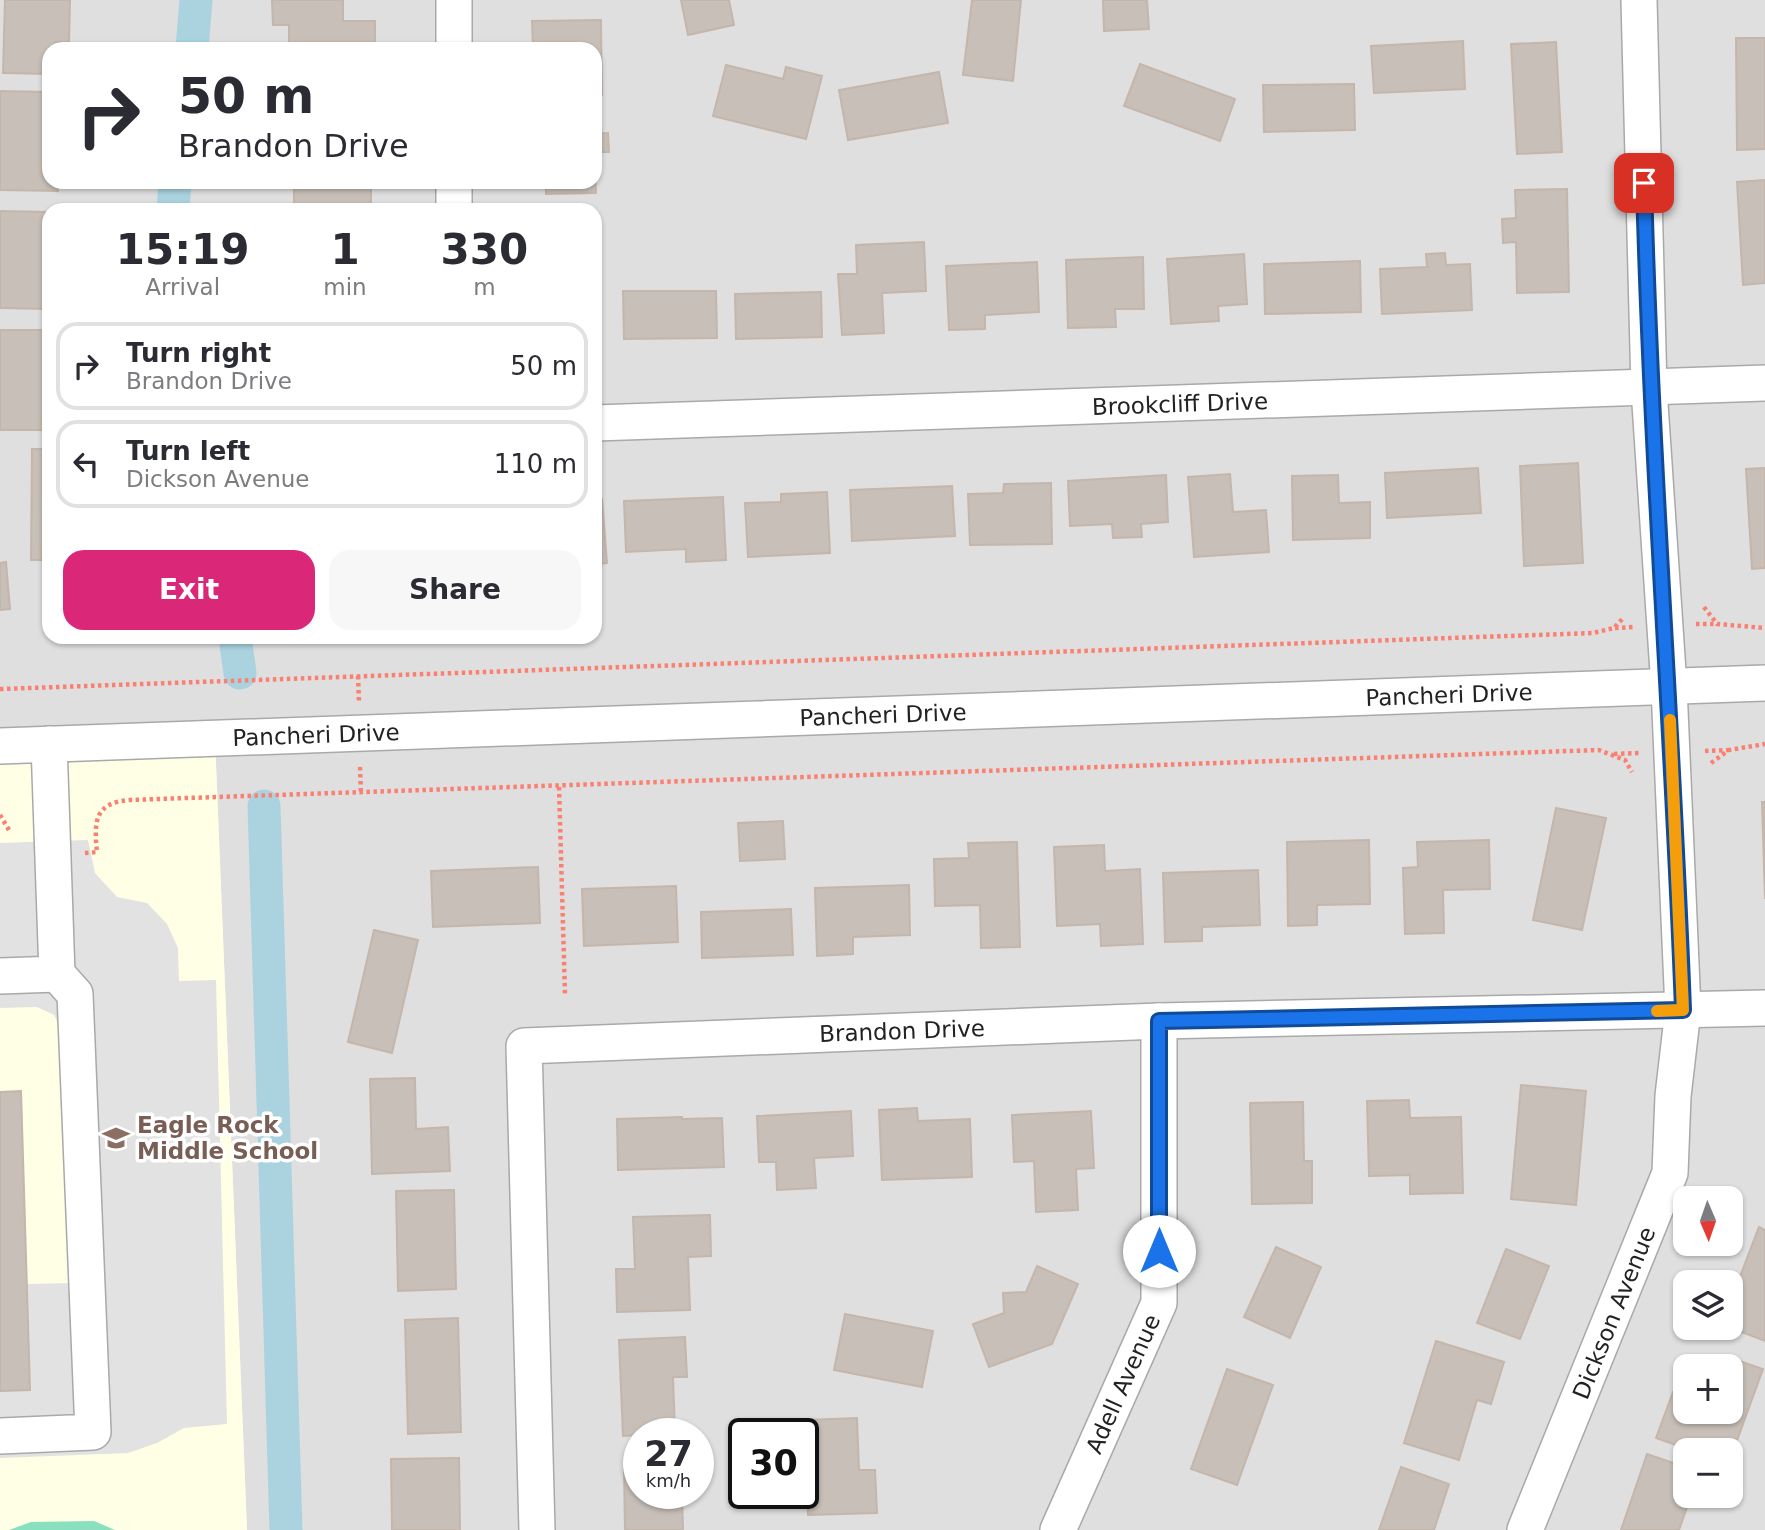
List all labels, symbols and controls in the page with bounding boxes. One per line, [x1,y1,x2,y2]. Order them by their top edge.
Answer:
text: 50 m [178,68,314,125]
icon: right [63,70,154,161]
text: Brandon Drive [178,127,409,165]
pin [1614,153,1674,213]
icon: arrive [1625,164,1663,202]
text: 15:19 [116,225,250,274]
text: 1 [330,225,360,274]
text: 330 [441,225,528,274]
text: Arrival [145,274,220,300]
text: min [323,274,367,300]
text: m [473,274,496,300]
text: Turn right [126,338,271,368]
icon: right [67,347,105,385]
text: 50 m [510,351,577,381]
text: Brandon Drive [126,368,292,394]
street label: Brookcliff Drive [1092,388,1268,420]
text: Turn left [126,436,250,466]
icon: left [67,445,105,483]
text: 110 m [494,449,577,479]
text: Dickson Avenue [126,466,309,492]
button: Exit [63,550,315,630]
button: Share [329,550,581,630]
street label: Pancheri Drive [1365,679,1533,711]
street label: Pancheri Drive [799,699,967,731]
street label: Pancheri Drive [232,719,400,751]
street label: Brandon Drive [819,1015,985,1047]
place label: Eagle Rock Middle School [137,1112,318,1164]
school or university icon: Eagle Rock Middle School [101,1123,131,1153]
north arrow [1673,1186,1743,1256]
map controls [1673,1186,1743,1508]
position arrow [1122,1214,1196,1288]
street label: Dickson Avenue [1568,1223,1660,1403]
button: layers [1673,1270,1743,1340]
street label: Adell Avenue [1081,1310,1165,1458]
button: + [1673,1354,1743,1424]
speed limit sign: 30 [728,1418,819,1509]
text: 27 [644,1434,693,1474]
button: − [1673,1438,1743,1508]
text: km/h [646,1470,691,1491]

